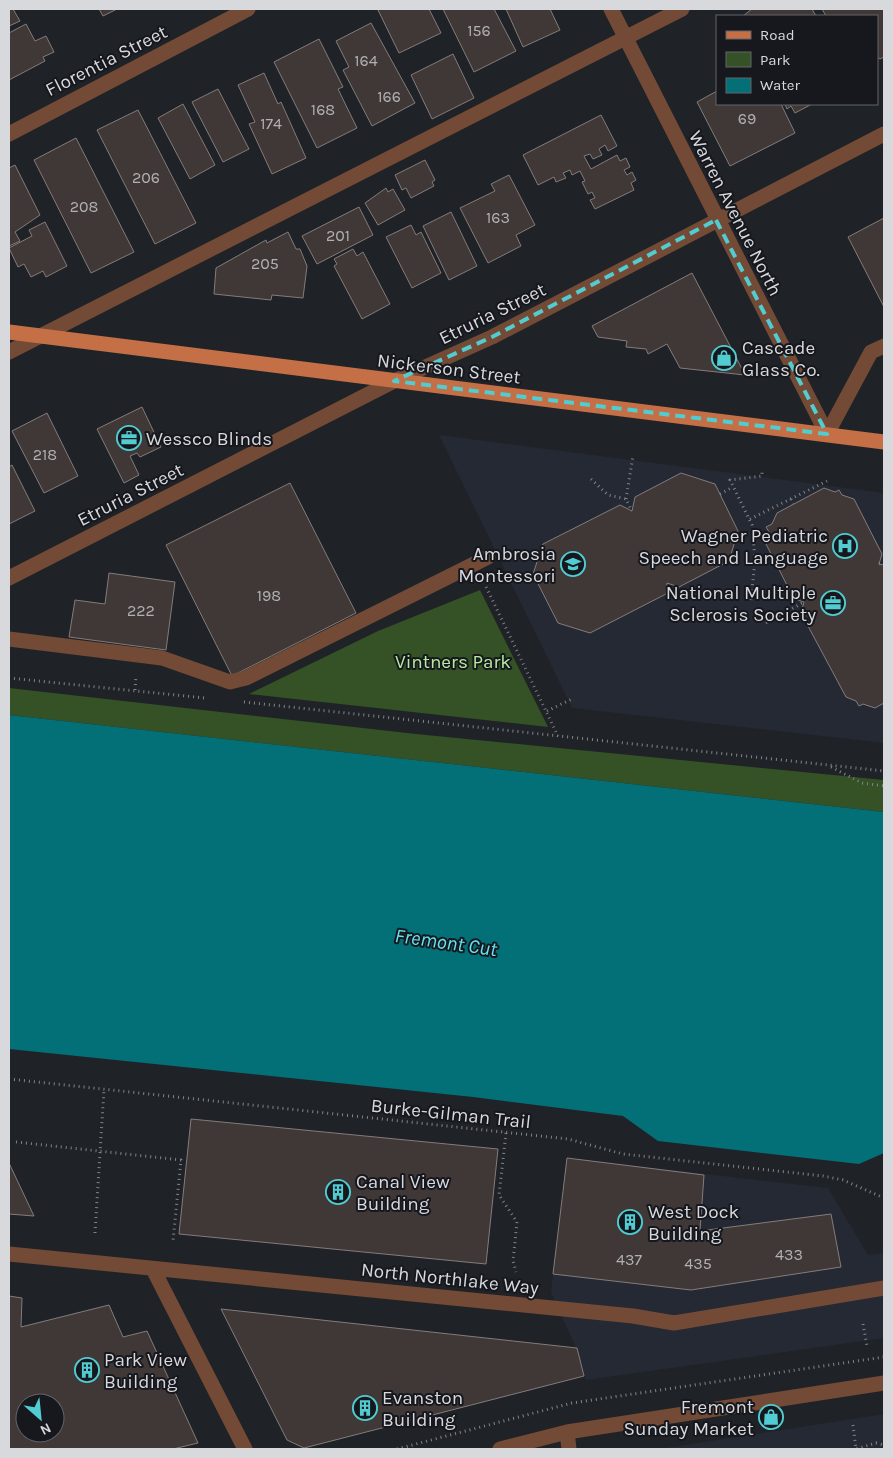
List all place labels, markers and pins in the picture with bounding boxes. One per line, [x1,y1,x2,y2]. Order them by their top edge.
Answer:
place label: Cascade Glass Co. [742,337,820,381]
shop icon: Cascade Glass Co. [711,345,737,371]
office icon: Wessco Blinds [116,425,142,451]
place label: Wessco Blinds [146,428,272,450]
place label: Wagner Pediatric Speech and Language [638,525,828,569]
hospital icon: Wagner Pediatric Speech and Language [832,533,858,559]
place label: Ambrosia Montessori [458,543,556,587]
school or university icon: Ambrosia Montessori [560,551,586,577]
place label: National Multiple Sclerosis Society [666,582,816,626]
office icon: National Multiple Sclerosis Society [820,590,846,616]
place label: Canal View Building [356,1171,450,1215]
building icon: Canal View Building [325,1179,351,1205]
place label: West Dock Building [648,1201,740,1245]
building icon: West Dock Building [617,1209,643,1235]
place label: Park View Building [104,1349,187,1393]
building icon: Park View Building [74,1357,100,1383]
place label: Evanston Building [382,1387,463,1431]
building icon: Evanston Building [352,1395,378,1421]
place label: Fremont Sunday Market [623,1396,754,1440]
shop icon: Fremont Sunday Market [758,1404,784,1430]

